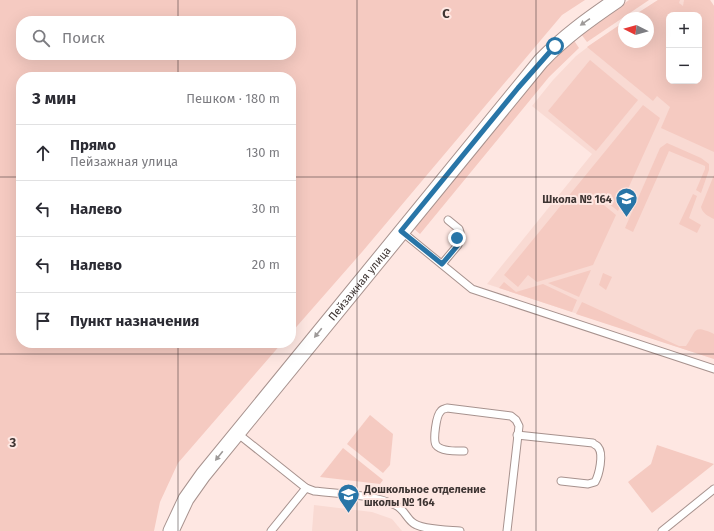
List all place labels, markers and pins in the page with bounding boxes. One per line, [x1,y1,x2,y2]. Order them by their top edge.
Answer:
school or university icon: Школа № 164 [614,186,640,219]
place label: Школа № 164 [542,193,612,206]
school or university icon: Дошкольное отделение школы № 164 [335,482,361,515]
place label: Дошкольное отделение школы № 164 [363,483,486,509]

